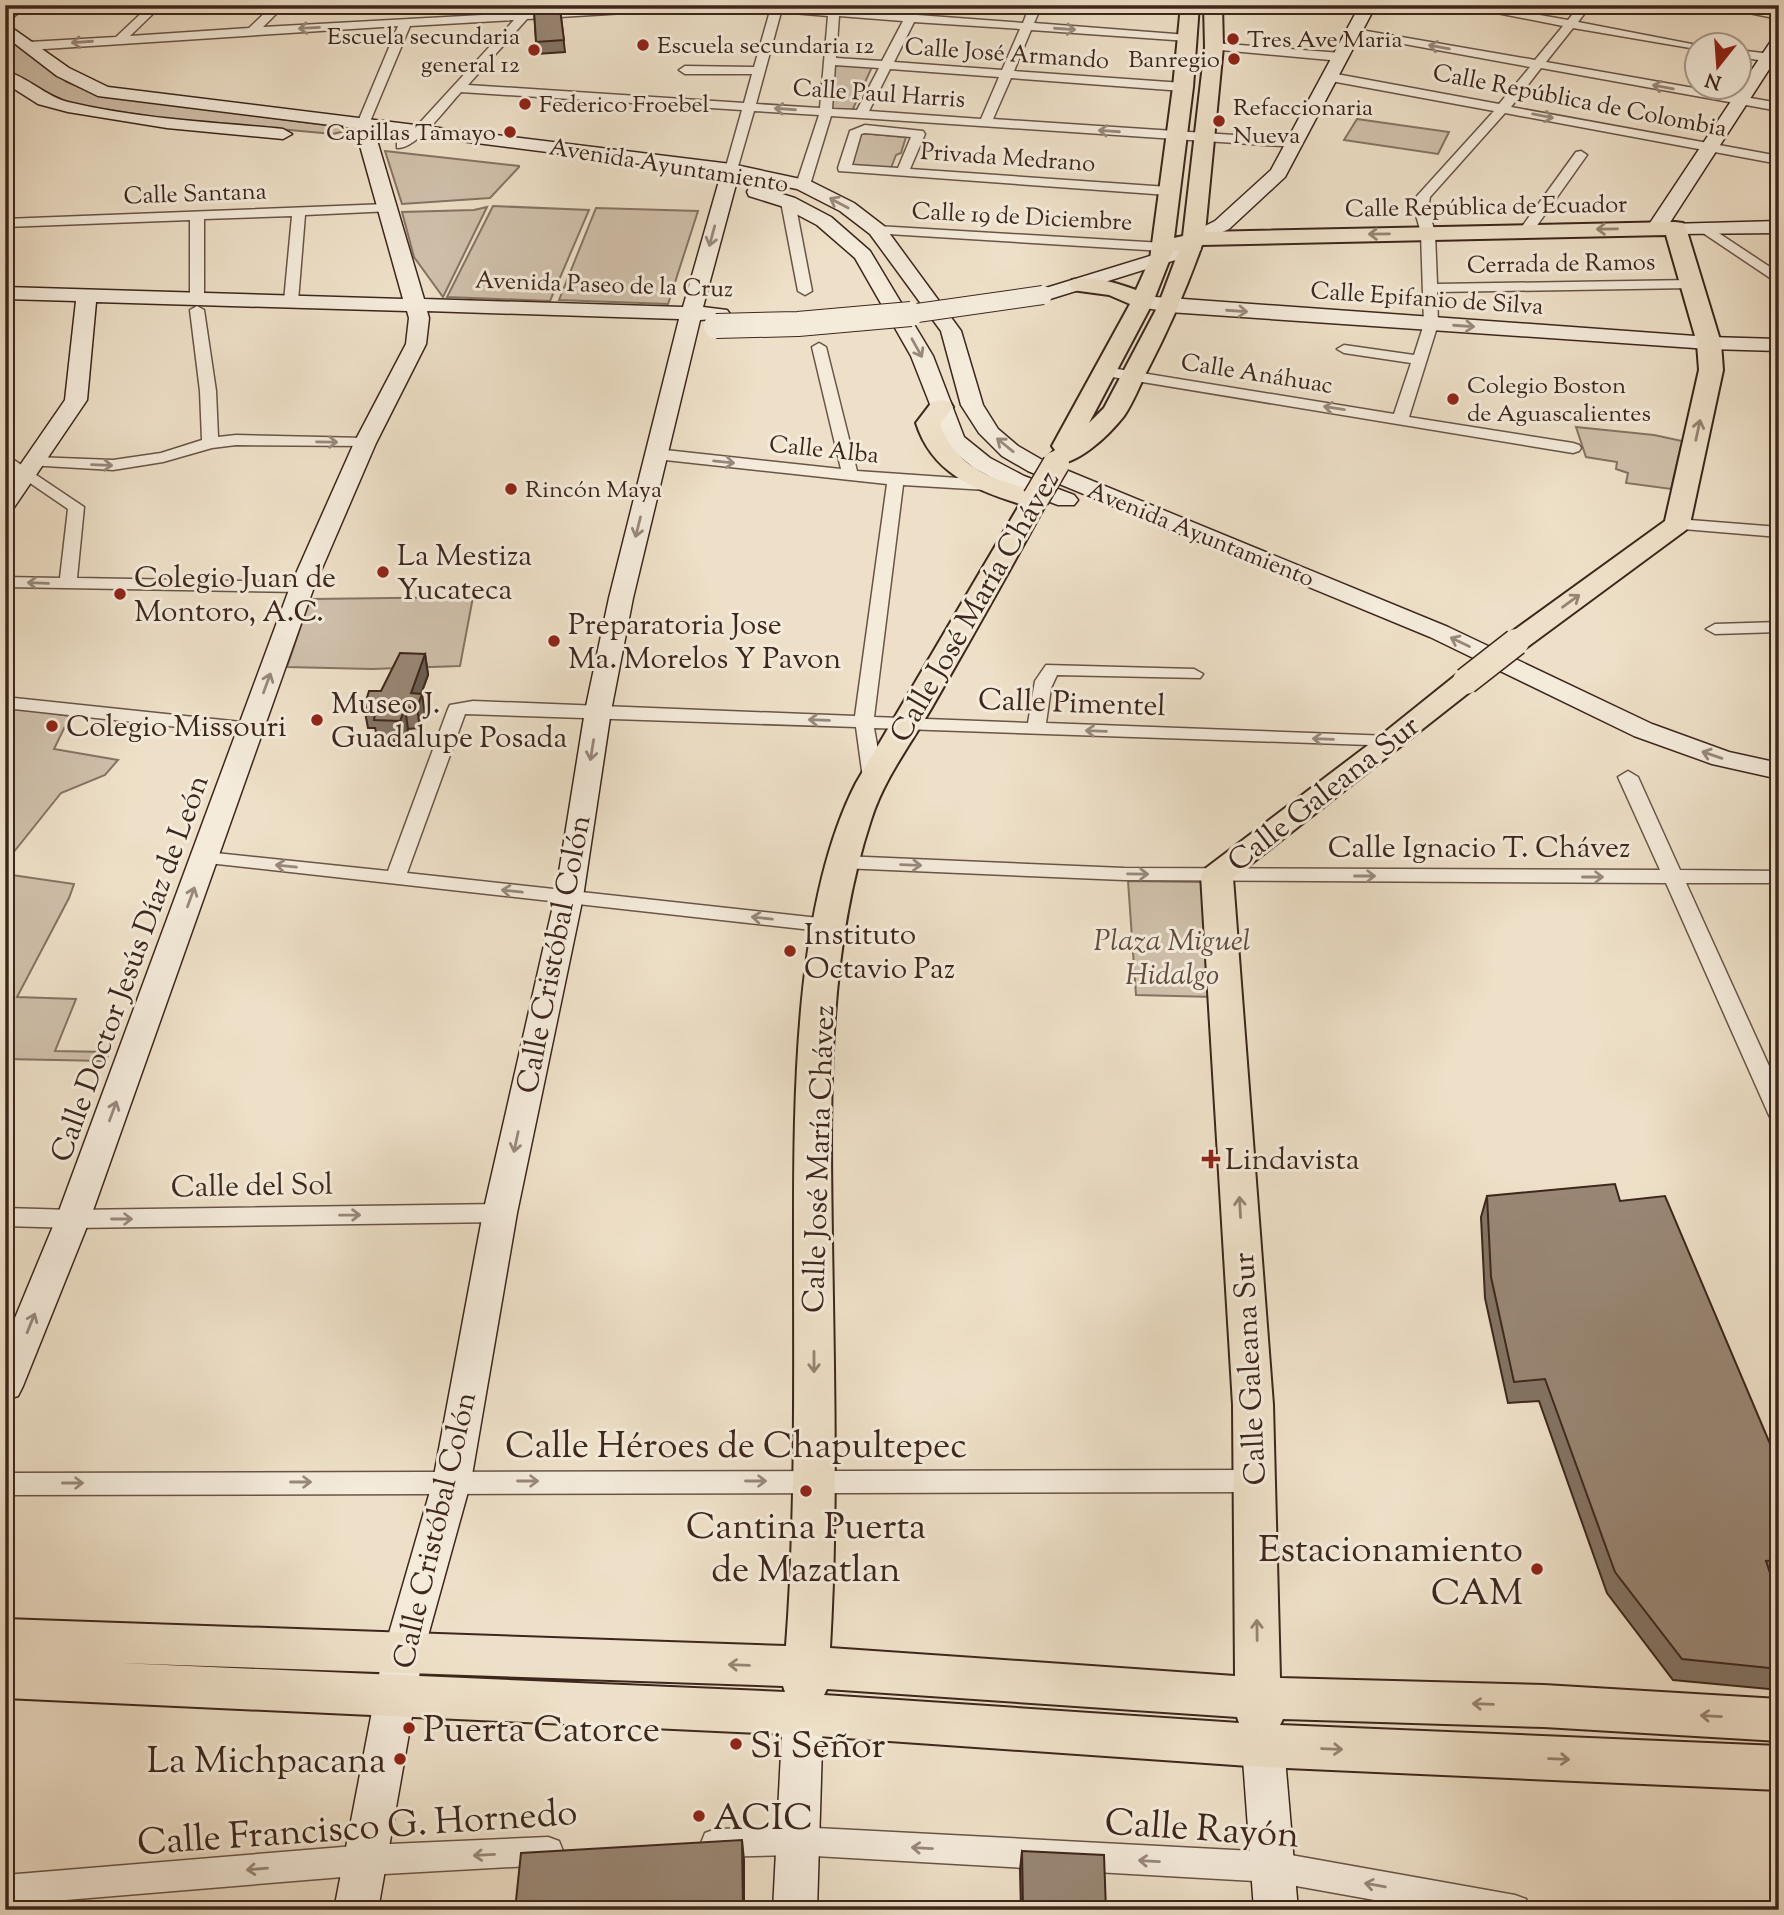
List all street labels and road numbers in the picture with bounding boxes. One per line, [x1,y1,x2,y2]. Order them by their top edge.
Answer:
street label: Calle José Armando [904,31,1110,79]
street label: Calle República de Colombia [1430,57,1730,147]
street label: Calle Paul Harris [791,72,966,118]
street label: Avenida Ayuntamiento [546,131,791,203]
street label: Privada Medrano [919,136,1096,182]
street label: Calle Santana [123,176,267,214]
street label: Calle República de Ecuador [1345,189,1627,227]
street label: Calle 19 de Diciembre [911,195,1133,241]
street label: Cerrada de Ramos [1467,246,1656,284]
street label: Avenida Paseo de la Cruz [474,265,734,307]
street label: Calle Epifanio de Silva [1309,275,1544,325]
street label: Calle Anáhuac [1178,346,1335,404]
street label: Calle Alba [767,428,880,474]
street label: Calle José María Chávez [881,463,1072,751]
street label: Avenida Ayuntamiento [1082,475,1319,597]
street label: Calle Pimentel [977,680,1167,729]
street label: Calle Galeana Sur [1219,706,1430,884]
street label: Calle Doctor Jesús Díaz de León [41,769,222,1169]
street label: Calle Cristóbal Colón [507,811,604,1097]
street label: Calle Ignacio T. Chávez [1328,828,1630,871]
street label: Calle José María Chávez [794,1004,847,1314]
street label: Calle del Sol [171,1165,333,1210]
street label: Calle Galeana Sur [1224,1251,1279,1486]
street label: Calle Cristóbal Colón [384,1388,489,1673]
street label: Calle Héroes de Chapultepec [505,1421,967,1475]
street label: Calle Francisco G. Hornedo [135,1788,579,1872]
street label: Calle Rayón [1103,1797,1301,1865]

